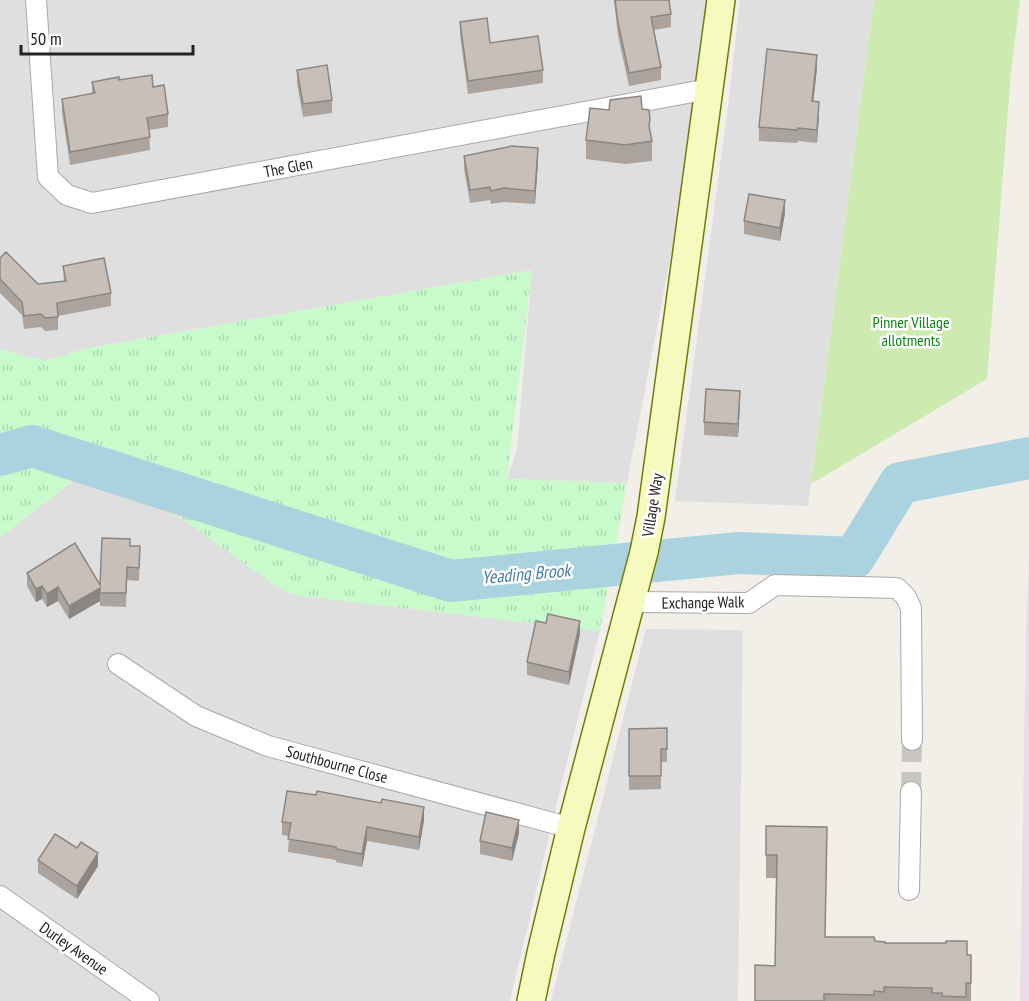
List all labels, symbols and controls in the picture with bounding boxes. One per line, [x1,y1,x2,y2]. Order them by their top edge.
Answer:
scale bar [21,18,194,56]
text: 50 m [30,27,62,50]
street label: The Glen [262,152,314,182]
park label: Pinner Village allotments [873,312,950,350]
street label: Village Way [637,472,667,539]
water label: Yeading Brook [481,558,573,589]
street label: Exchange Walk [662,591,745,613]
street label: Southbourne Close [284,741,390,787]
street label: Durley Avenue [36,917,112,979]

